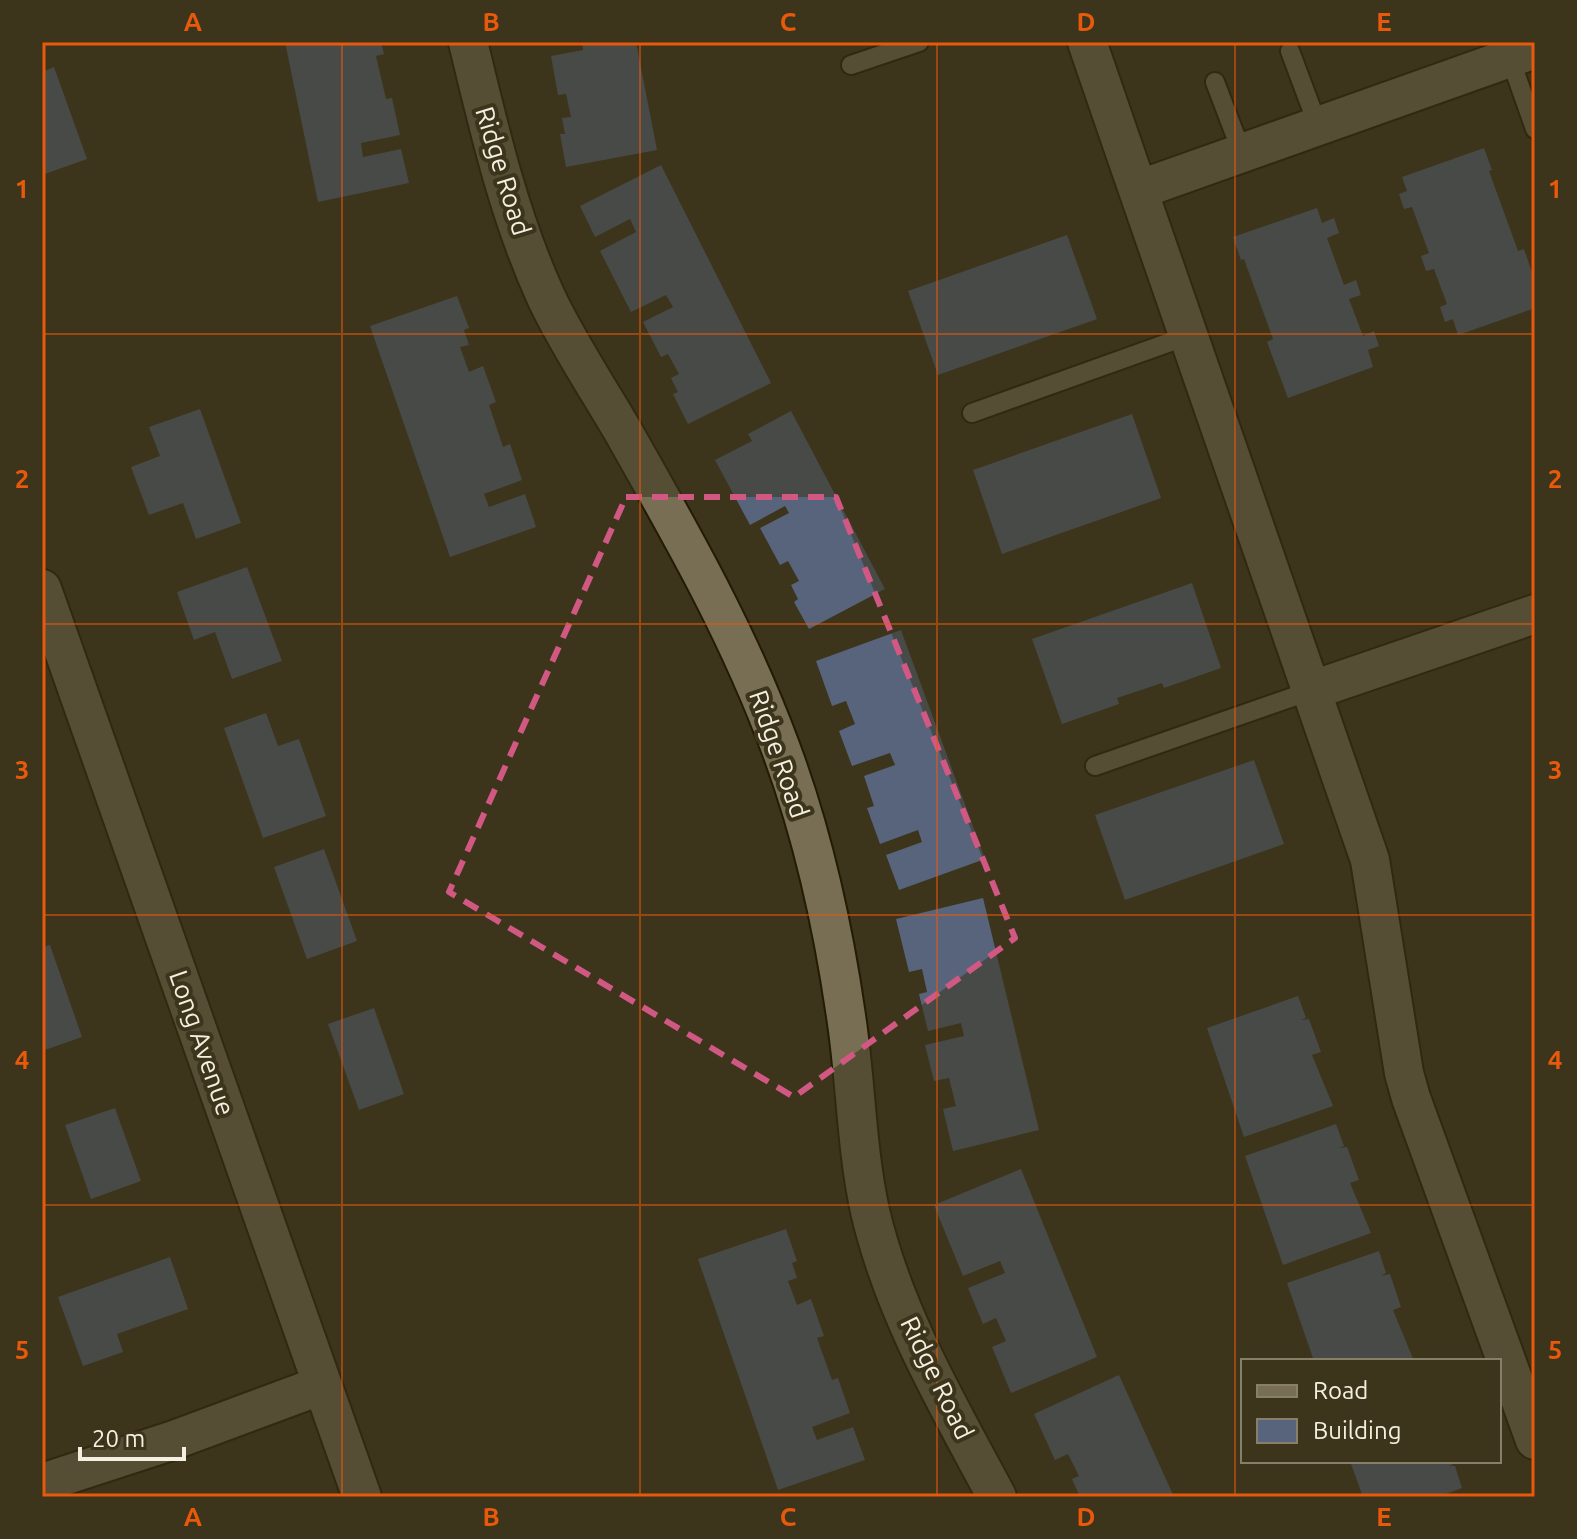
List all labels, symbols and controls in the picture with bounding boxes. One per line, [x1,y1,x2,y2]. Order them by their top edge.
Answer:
text: A [184,7,203,36]
text: B [482,7,500,36]
text: C [780,7,797,36]
text: D [1077,7,1095,36]
text: E [1376,7,1392,36]
street label: Ridge Road [470,103,537,239]
text: 1 [15,174,29,203]
text: 1 [1548,174,1562,203]
text: 2 [15,464,29,493]
text: 2 [1548,464,1562,493]
street label: Ridge Road [744,686,815,821]
text: 3 [15,755,29,784]
text: 3 [1548,755,1562,784]
street label: Long Avenue [164,966,241,1119]
text: 4 [15,1045,29,1074]
text: 4 [1548,1045,1562,1074]
street label: Ridge Road [895,1312,980,1444]
text: 5 [15,1335,29,1364]
text: 5 [1548,1335,1562,1364]
legend [1241,1359,1501,1463]
text: Road [1313,1377,1368,1404]
scale bar [80,1411,184,1461]
text: Building [1313,1417,1401,1444]
text: 20 m [92,1425,145,1452]
text: A [184,1502,203,1531]
text: B [482,1502,500,1531]
text: C [780,1502,797,1531]
text: D [1077,1502,1095,1531]
text: E [1376,1502,1392,1531]

